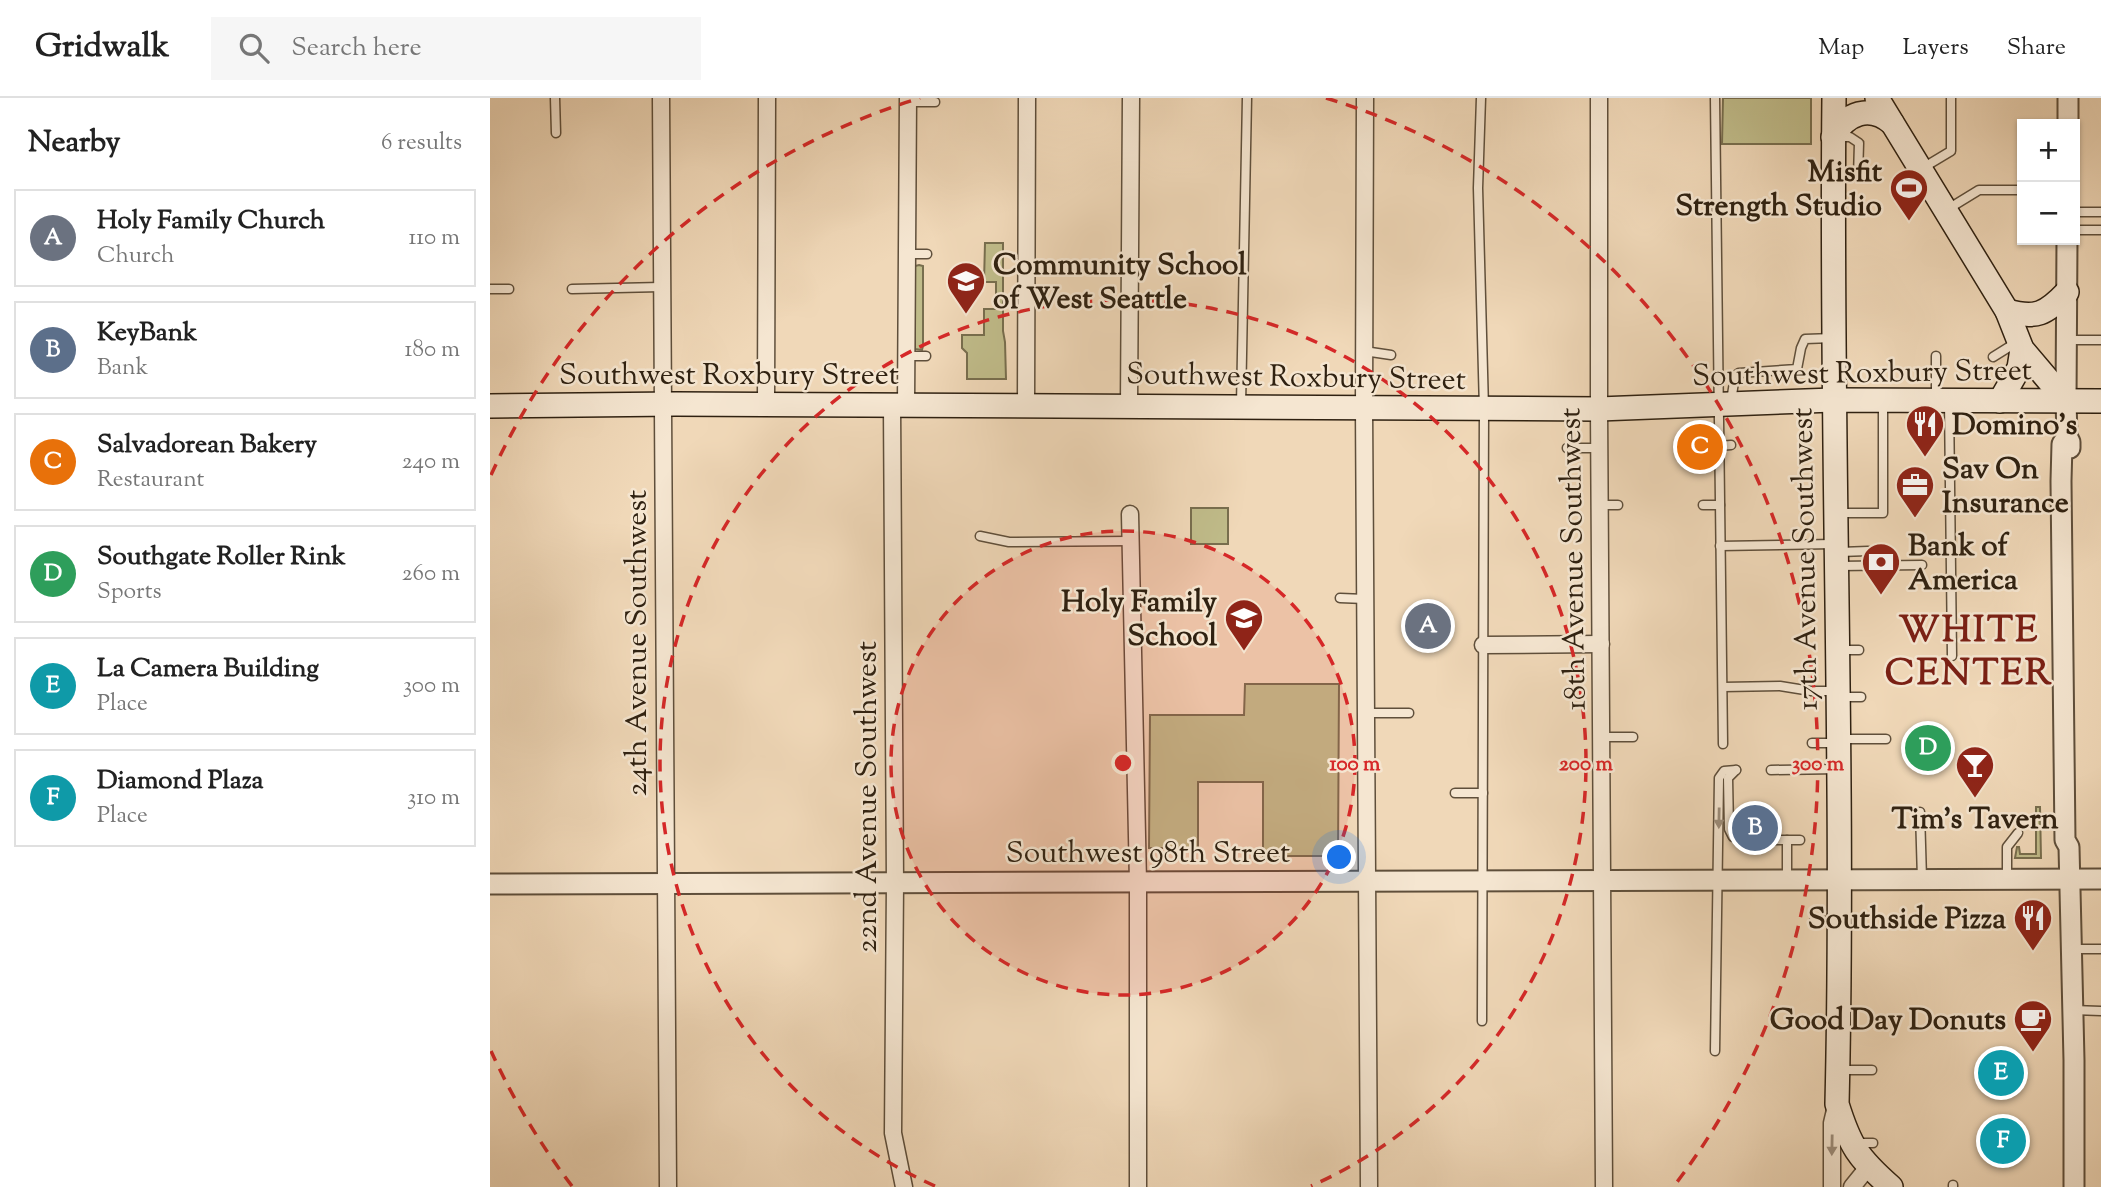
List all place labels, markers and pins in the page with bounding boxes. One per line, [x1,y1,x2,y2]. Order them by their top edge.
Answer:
place label: Misfit Strength Studio [1675,152,1883,229]
sports icon: Misfit Strength Studio [1888,167,1930,222]
place label: Community School of West Seattle [993,245,1247,322]
school or university icon: Community School of West Seattle [945,260,987,315]
restaurant icon: Domino's [1904,403,1946,458]
place label: Domino's [1952,405,2077,448]
pin: C [1677,421,1723,473]
place label: Sav On Insurance [1942,449,2069,526]
office icon: Sav On Insurance [1894,464,1936,519]
place label: Bank of America [1908,526,2018,603]
bank icon: Bank of America [1860,541,1902,596]
place label: Holy Family School [1061,582,1218,659]
school or university icon: Holy Family School [1223,597,1265,652]
pin: A [1405,600,1451,652]
pin: D [1905,722,1951,774]
bar icon: Tim’s Tavern [1954,744,1996,799]
centre of rings [1111,751,1135,775]
place label: Tim’s Tavern [1892,799,2059,842]
pin: B [1732,802,1778,854]
restaurant icon: Southside Pizza [2012,897,2054,952]
place label: Southside Pizza [1808,899,2006,942]
cafe icon: Good Day Donuts [2012,998,2054,1053]
place label: Good Day Donuts [1770,1000,2006,1043]
pin: E [1978,1047,2024,1099]
pin: F [1980,1115,2026,1167]

